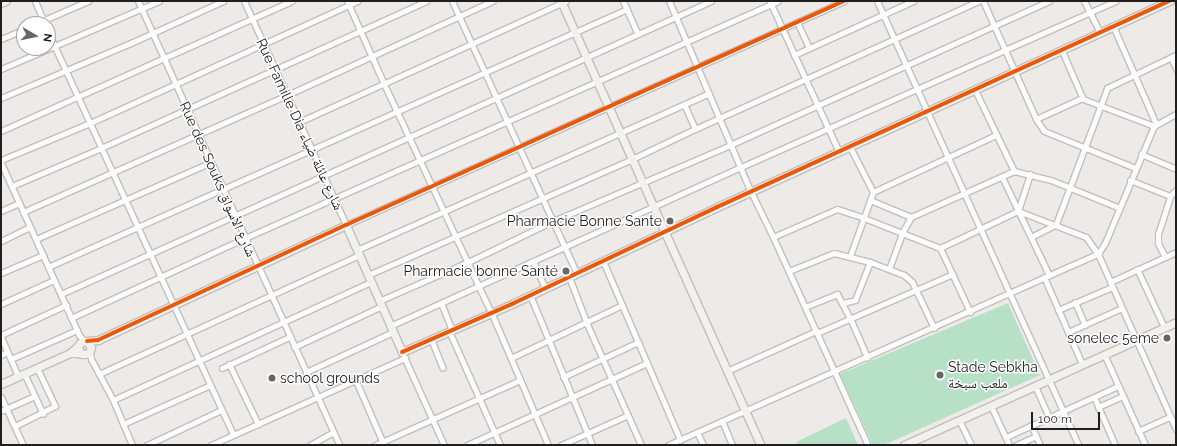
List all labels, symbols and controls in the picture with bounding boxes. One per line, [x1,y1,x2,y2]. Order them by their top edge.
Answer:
north arrow [16,16,56,56]
text: N [40,33,54,43]
street label: Rue Famille Dia شارع عائلة ضياء [253,36,347,212]
street label: Rue des Souks شارع الأسواق [176,99,260,259]
place label: Pharmacie Bonne Sante [507,213,662,229]
marker: Pharmacie Bonne Sante [665,216,675,226]
place label: Pharmacie bonne Santé [403,263,558,279]
marker: Pharmacie bonne Santé [561,266,571,276]
place label: sonelec 5eme [1067,330,1159,346]
marker: sonelec 5eme [1162,333,1172,343]
place label: Stade Sebkha ملعب سبخة [948,359,1038,392]
place label: school grounds [280,370,380,386]
marker: Stade Sebkha ملعب سبخة [935,370,945,380]
marker: school grounds [267,373,277,383]
scale bar [1033,404,1102,430]
text: 100 m [1038,412,1072,426]

